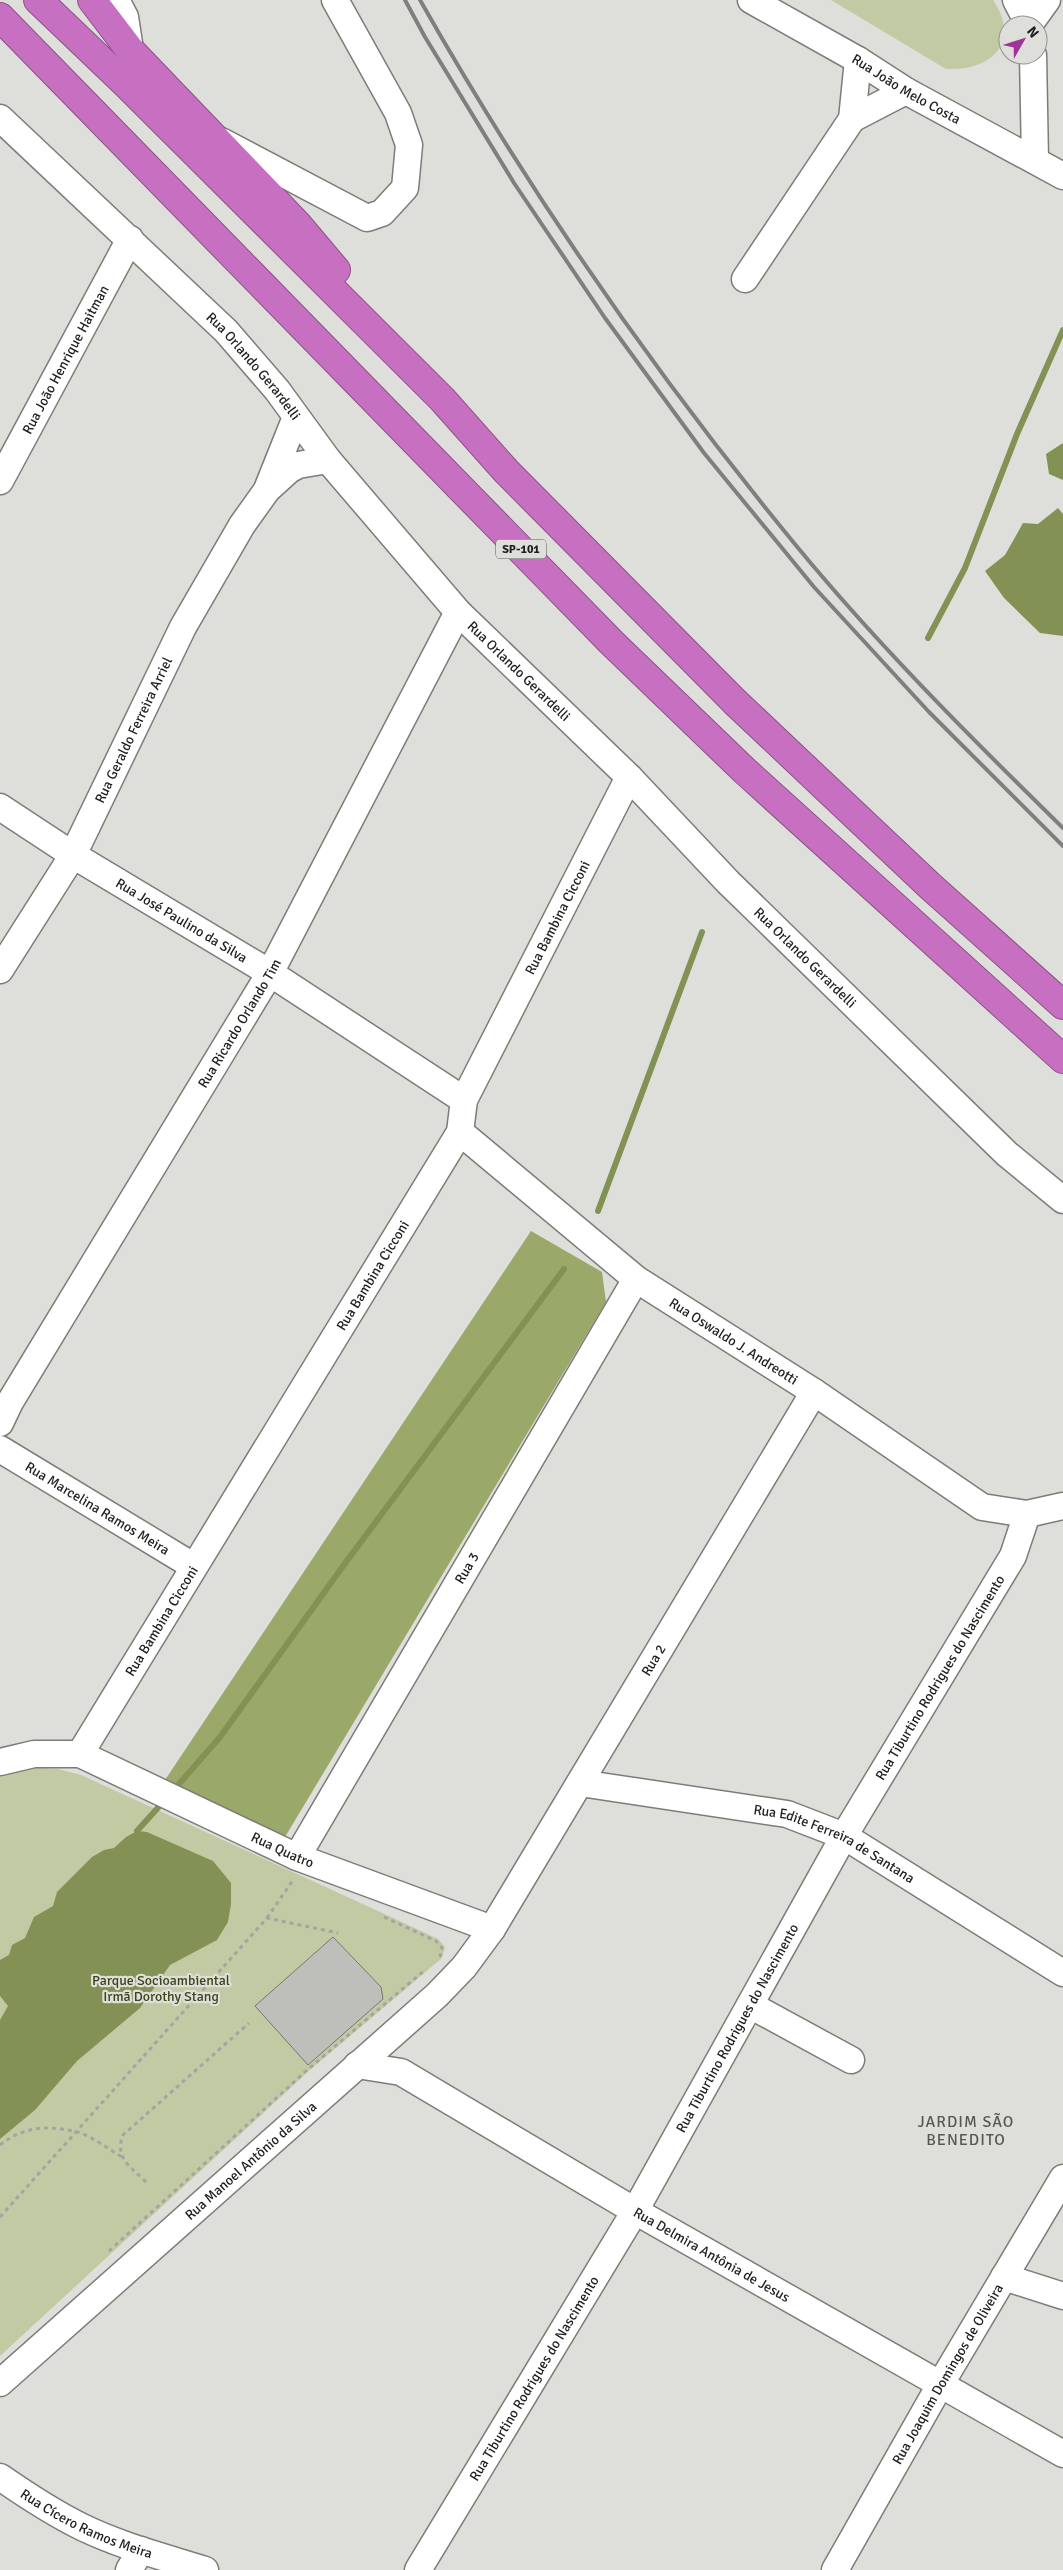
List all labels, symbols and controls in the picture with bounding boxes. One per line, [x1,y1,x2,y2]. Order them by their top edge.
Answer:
north arrow [998,15,1048,65]
text: N [1023,23,1042,41]
street label: Rua João Melo Costa [849,50,964,127]
street label: Rua João Henrique Haitman [18,282,112,437]
street label: Rua Orlando Gerardelli [203,308,304,423]
road number: SP-101 [496,540,546,558]
street label: Rua Orlando Gerardelli [464,617,574,724]
street label: Rua Geraldo Ferreira Arriel [91,654,176,806]
street label: Rua Bambina Cicconi [521,858,593,977]
street label: Rua José Paulino da Silva [113,874,251,966]
street label: Rua Orlando Gerardelli [750,904,860,1011]
street label: Rua Ricardo Orlando Tim [194,956,284,1091]
street label: Rua Bambina Cicconi [332,1217,413,1333]
street label: Rua Oswaldo J. Andreotti [666,1294,801,1388]
street label: Rua Marcelina Ramos Meira [22,1458,173,1558]
street label: Rua 3 [451,1549,482,1587]
street label: Rua Bambina Cicconi [121,1563,201,1679]
street label: Rua Tiburtino Rodrigues do Nascimento [871,1572,1008,1783]
street label: Rua 2 [637,1641,669,1679]
street label: Rua Edite Ferreira de Santana [752,1801,918,1887]
street label: Rua Quatro [249,1828,316,1871]
street label: Rua Tiburtino Rodrigues do Nascimento [672,1921,802,2135]
park label: Parque Socioambiental Irmã Dorothy Stang [92,1972,230,2005]
street label: Rua Manoel Antônio da Silva [181,2098,320,2223]
district label: JARDIM SÃO BENEDITO [918,2112,1014,2150]
street label: Rua Delmira Antônia de Jesus [631,2203,793,2306]
street label: Rua Tiburtino Rodrigues do Nascimento [465,2273,602,2484]
street label: Rua Joaquim Domingos de Oliveira [888,2281,1007,2467]
street label: Rua Cícero Ramos Meira [17,2485,155,2562]

